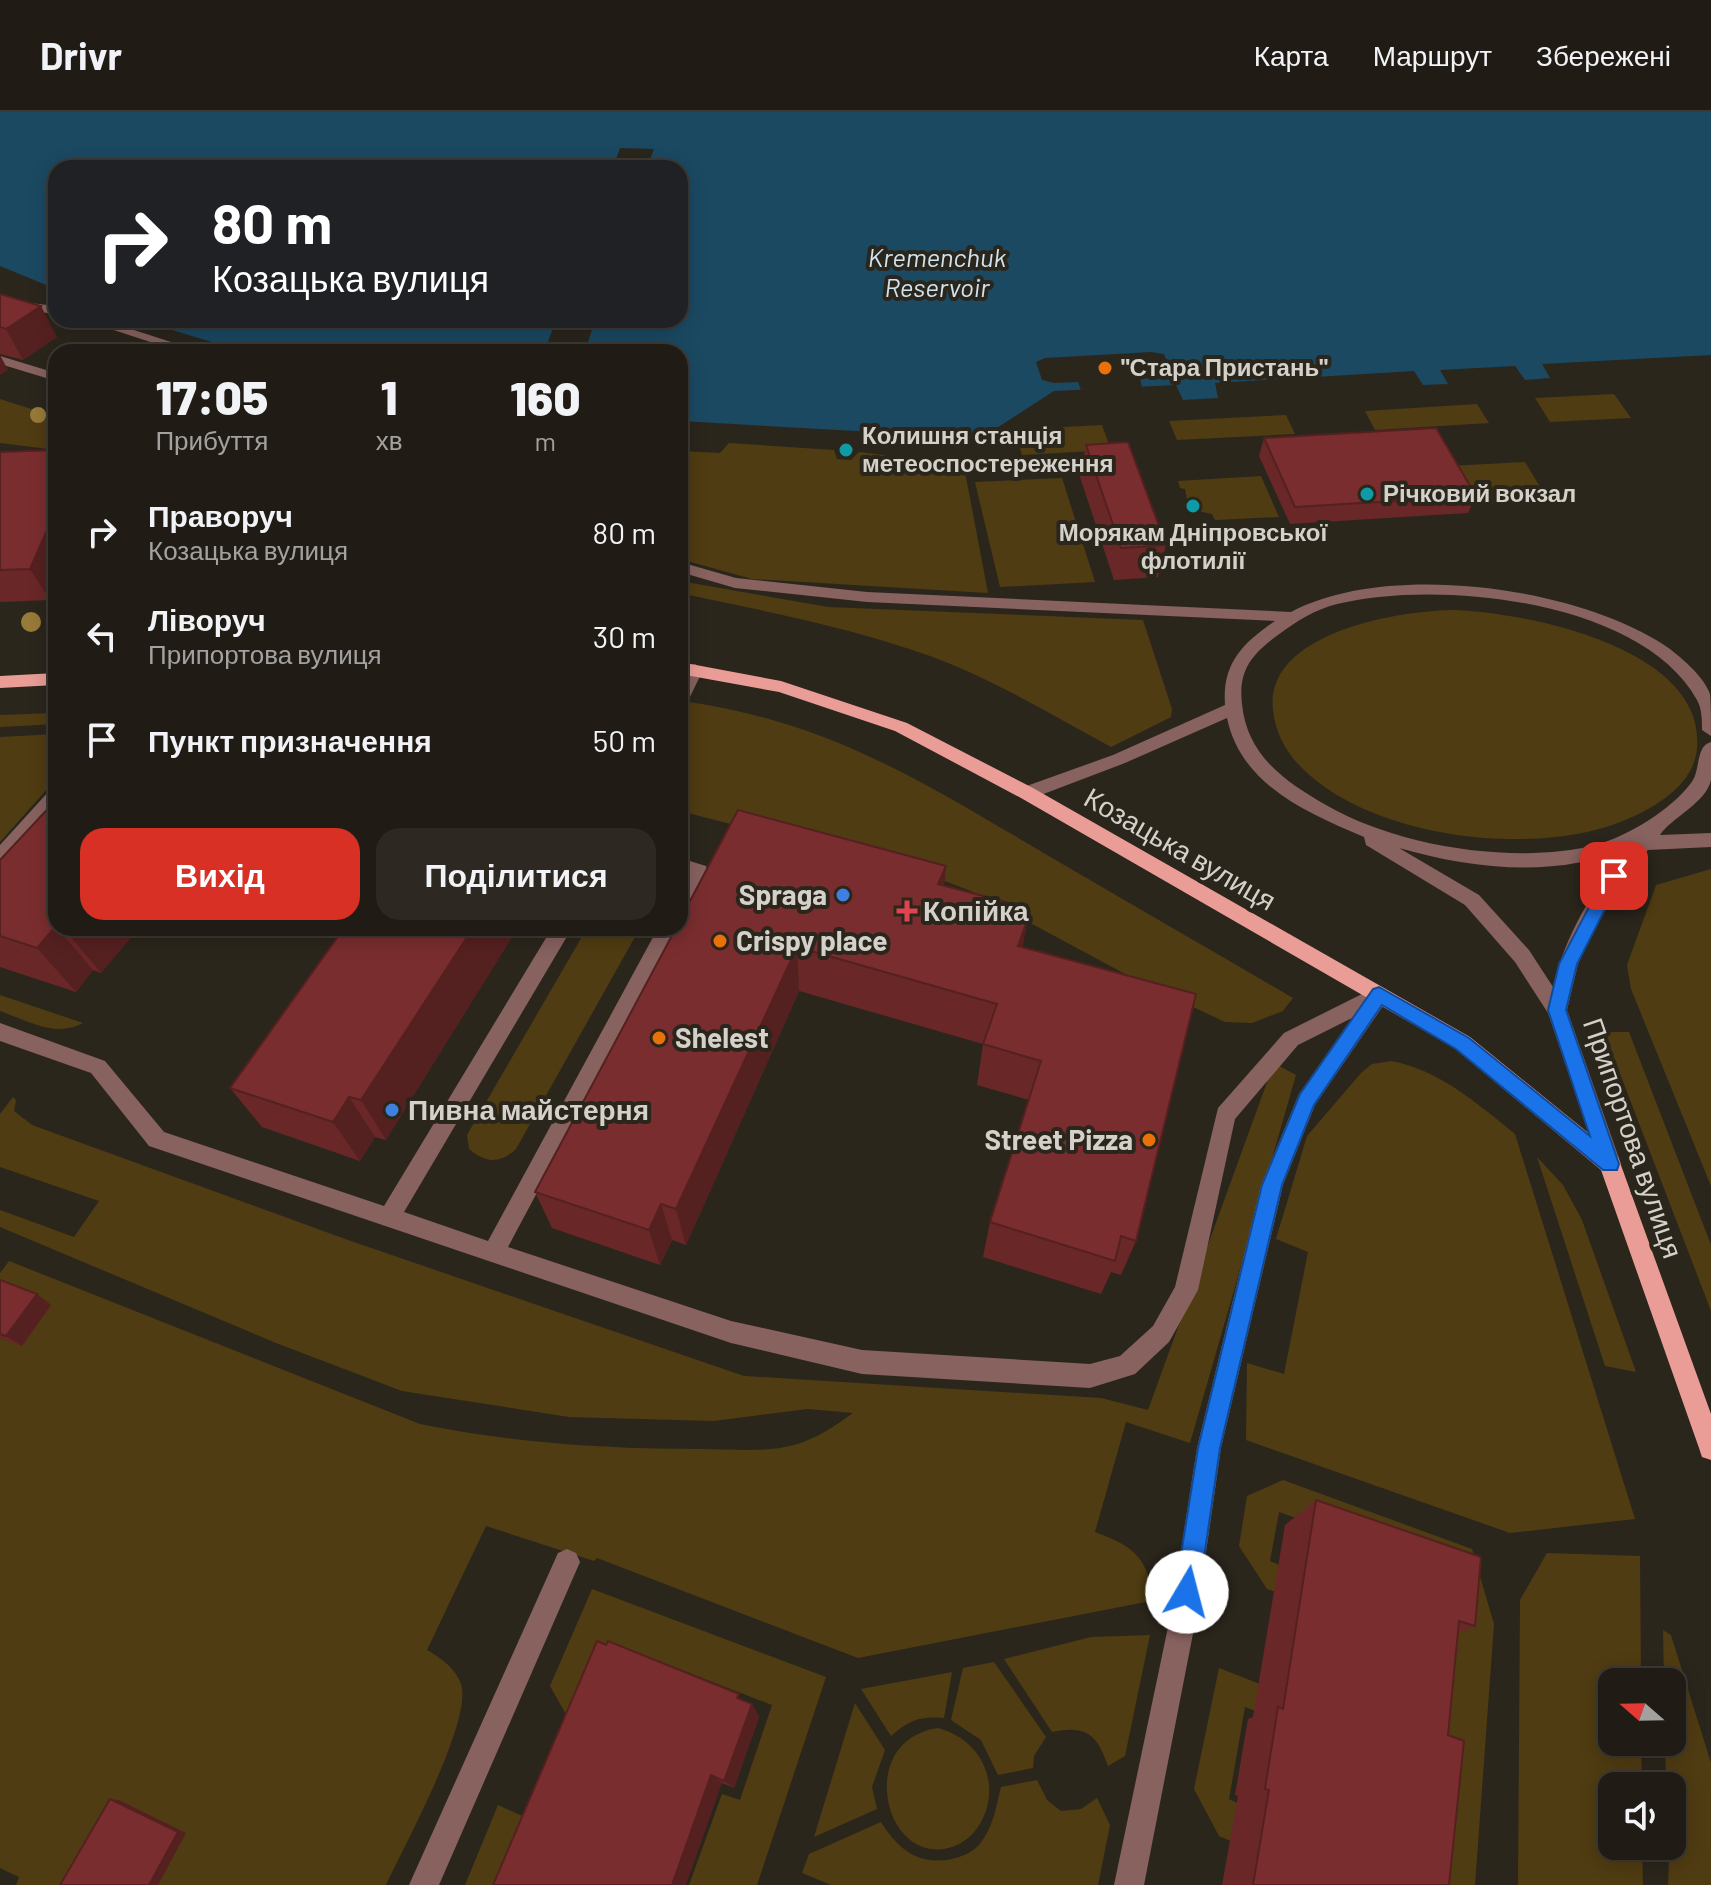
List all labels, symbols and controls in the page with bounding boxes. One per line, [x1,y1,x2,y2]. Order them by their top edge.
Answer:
text: Drivr [40,32,122,78]
text: Карта [1254,38,1329,72]
text: Маршрут [1373,38,1492,72]
text: Збережені [1536,38,1671,72]
text: 80 m [212,188,332,255]
icon: right [80,192,184,296]
water label: Kremenchuk Reservoir [868,241,1006,302]
text: Козацька вулиця [212,256,489,299]
place label: "Стара Пристань" [1121,352,1328,381]
marker: "Стара Пристань" [1096,359,1114,377]
text: 17:05 [155,367,268,425]
text: 1 [381,367,398,425]
text: 160 [510,368,581,426]
place label: Колишня станція метеоспостереження [862,420,1114,477]
text: Прибуття [155,424,268,455]
text: хв [376,424,403,455]
text: m [535,425,556,456]
marker: Колишня станція метеоспостереження [837,441,855,459]
place label: Річковий вокзал [1383,478,1576,507]
marker: Річковий вокзал [1358,485,1376,503]
text: Праворуч [148,497,293,533]
marker: Морякам Дніпровської флотилії [1184,497,1202,515]
icon: right [80,510,124,554]
text: 80 m [593,514,656,550]
place label: Морякам Дніпровської флотилії [1059,517,1328,574]
text: Козацька вулиця [148,534,348,565]
text: Ліворуч [148,601,266,637]
icon: left [80,614,124,658]
text: 30 m [593,618,656,654]
text: Припортова вулиця [148,638,382,669]
icon: arrive [80,718,124,762]
text: Пункт призначення [148,722,432,758]
text: 50 m [593,722,656,758]
street label: Козацька вулиця [1079,780,1282,917]
button: Вихід [80,828,360,920]
button: Поділитися [376,828,656,920]
pin [1580,842,1648,910]
icon: arrive [1592,854,1636,898]
place label: Spraga [739,877,827,911]
marker: Spraga [834,886,852,904]
place label: Копійка [923,893,1029,927]
marker: Копійка [898,902,916,920]
place label: Crispy place [736,923,888,957]
marker: Crispy place [711,932,729,950]
street label: Припортова вулиця [1577,1013,1691,1262]
place label: Shelest [675,1020,769,1054]
marker: Shelest [650,1029,668,1047]
place label: Пивна майстерня [408,1092,649,1126]
marker: Пивна майстерня [383,1101,401,1119]
place label: Street Pizza [984,1122,1133,1156]
marker: Street Pizza [1140,1131,1158,1149]
position arrow [1145,1550,1229,1634]
north arrow [1598,1668,1686,1756]
map controls [1598,1668,1686,1860]
button: sound [1598,1772,1686,1860]

